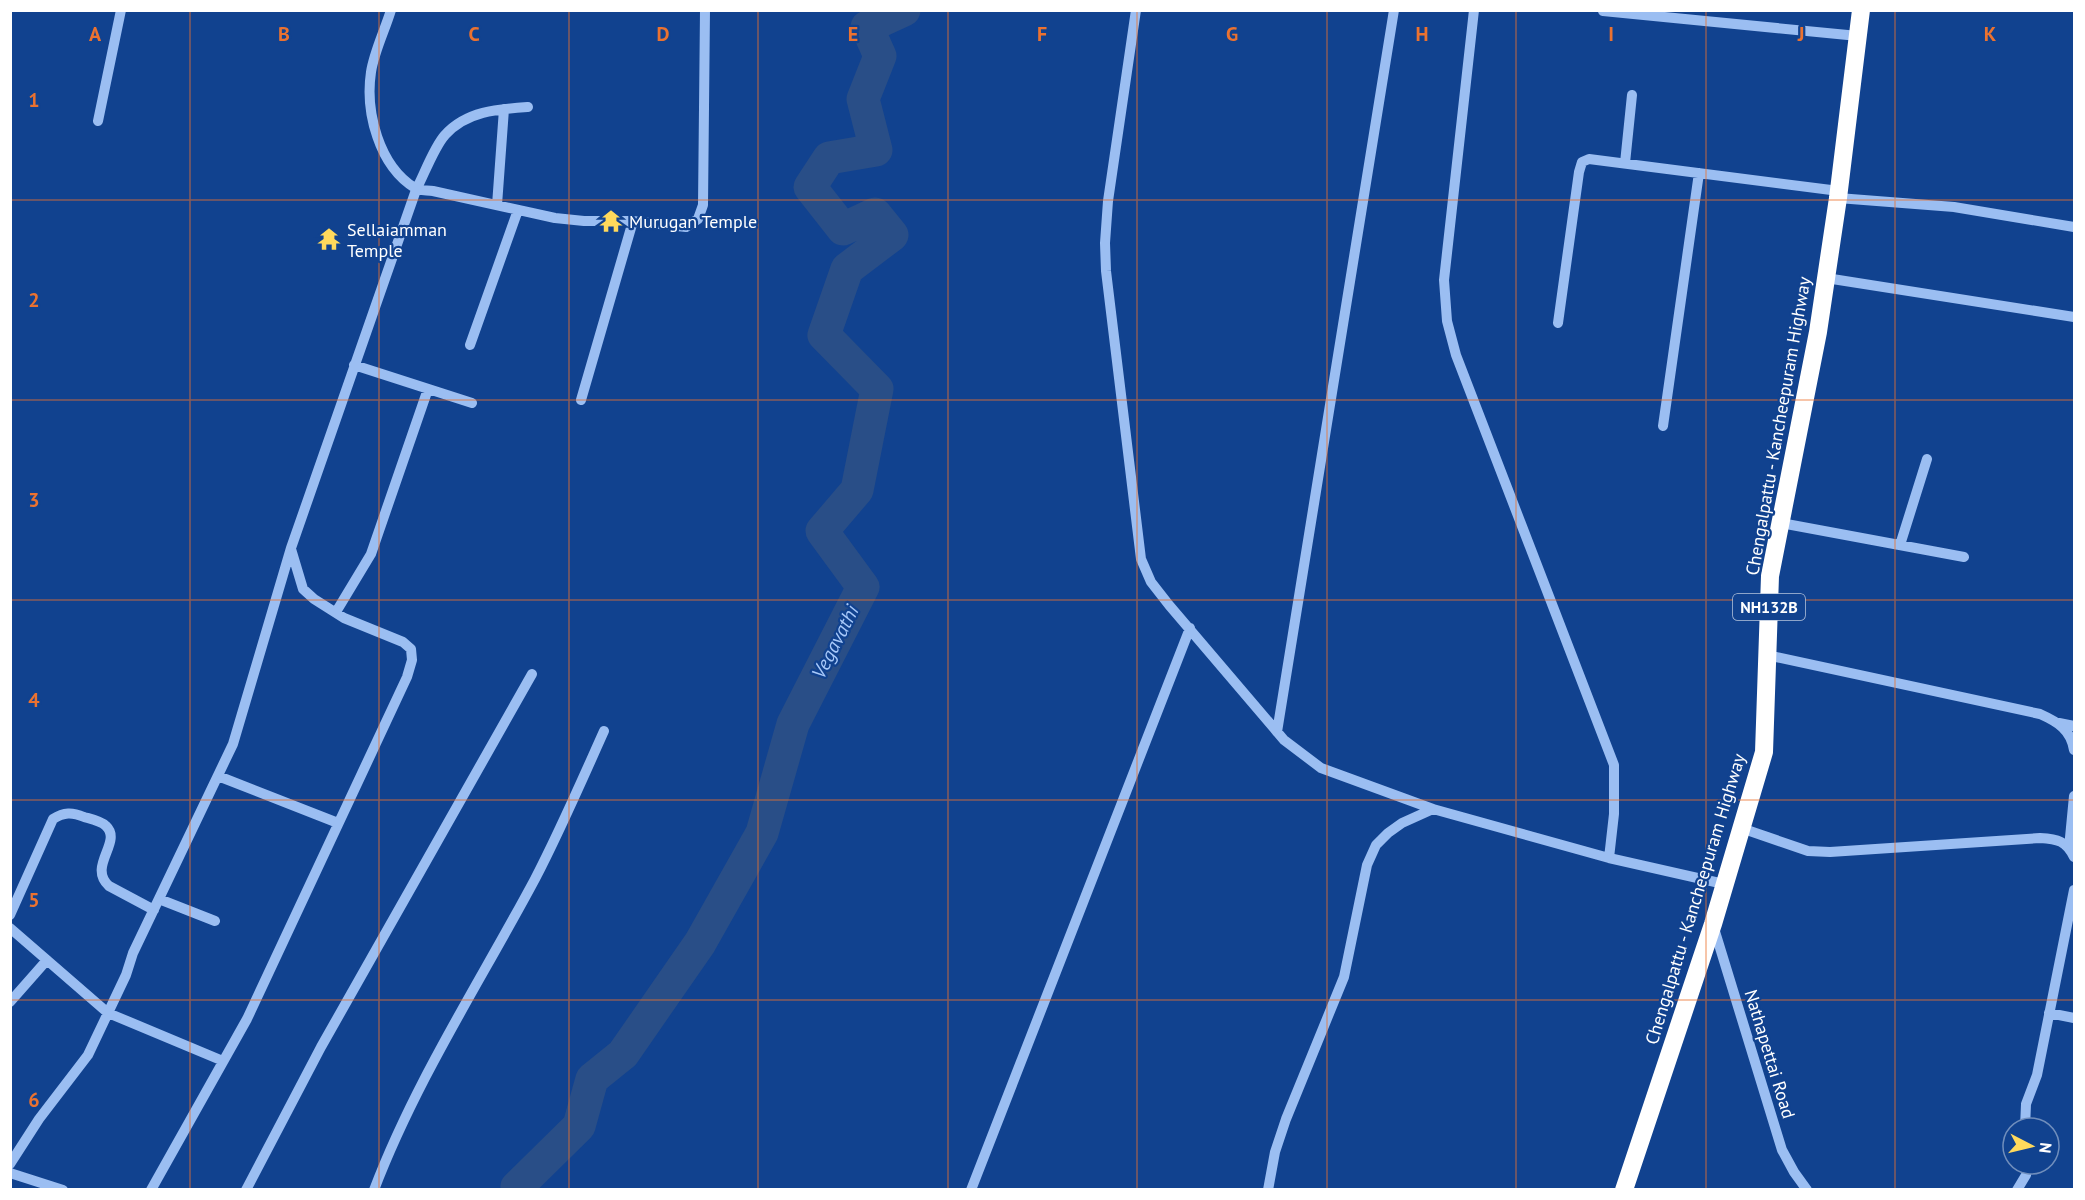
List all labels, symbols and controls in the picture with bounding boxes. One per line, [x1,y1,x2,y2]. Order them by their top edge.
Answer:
text: A [89,21,102,47]
text: B [278,21,290,47]
text: C [468,21,480,47]
text: D [657,21,670,47]
text: E [848,21,858,47]
text: F [1037,21,1047,47]
text: G [1226,21,1238,47]
text: H [1415,21,1429,47]
text: I [1608,21,1614,47]
text: J [1797,21,1804,47]
text: K [1984,21,1997,47]
text: 1 [28,87,40,113]
temple icon: Murugan Temple [598,208,624,234]
place label: Murugan Temple [629,210,757,233]
place label: Sellaiamman Temple [347,218,447,262]
temple icon: Sellaiamman Temple [316,226,342,252]
street label: Chengalpattu - Kancheepuram Highway [1740,274,1816,577]
text: 2 [28,287,40,313]
text: 3 [28,487,40,513]
road number: NH132B [1733,594,1805,620]
water label: Vegavathi [805,600,865,683]
text: 4 [28,687,40,713]
street label: Chengalpattu - Kancheepuram Highway [1640,750,1750,1047]
text: 5 [28,887,40,913]
street label: Nathapettai Road [1739,987,1801,1121]
text: 6 [28,1087,40,1113]
north arrow [2001,1116,2061,1176]
text: N [2035,1141,2056,1154]

